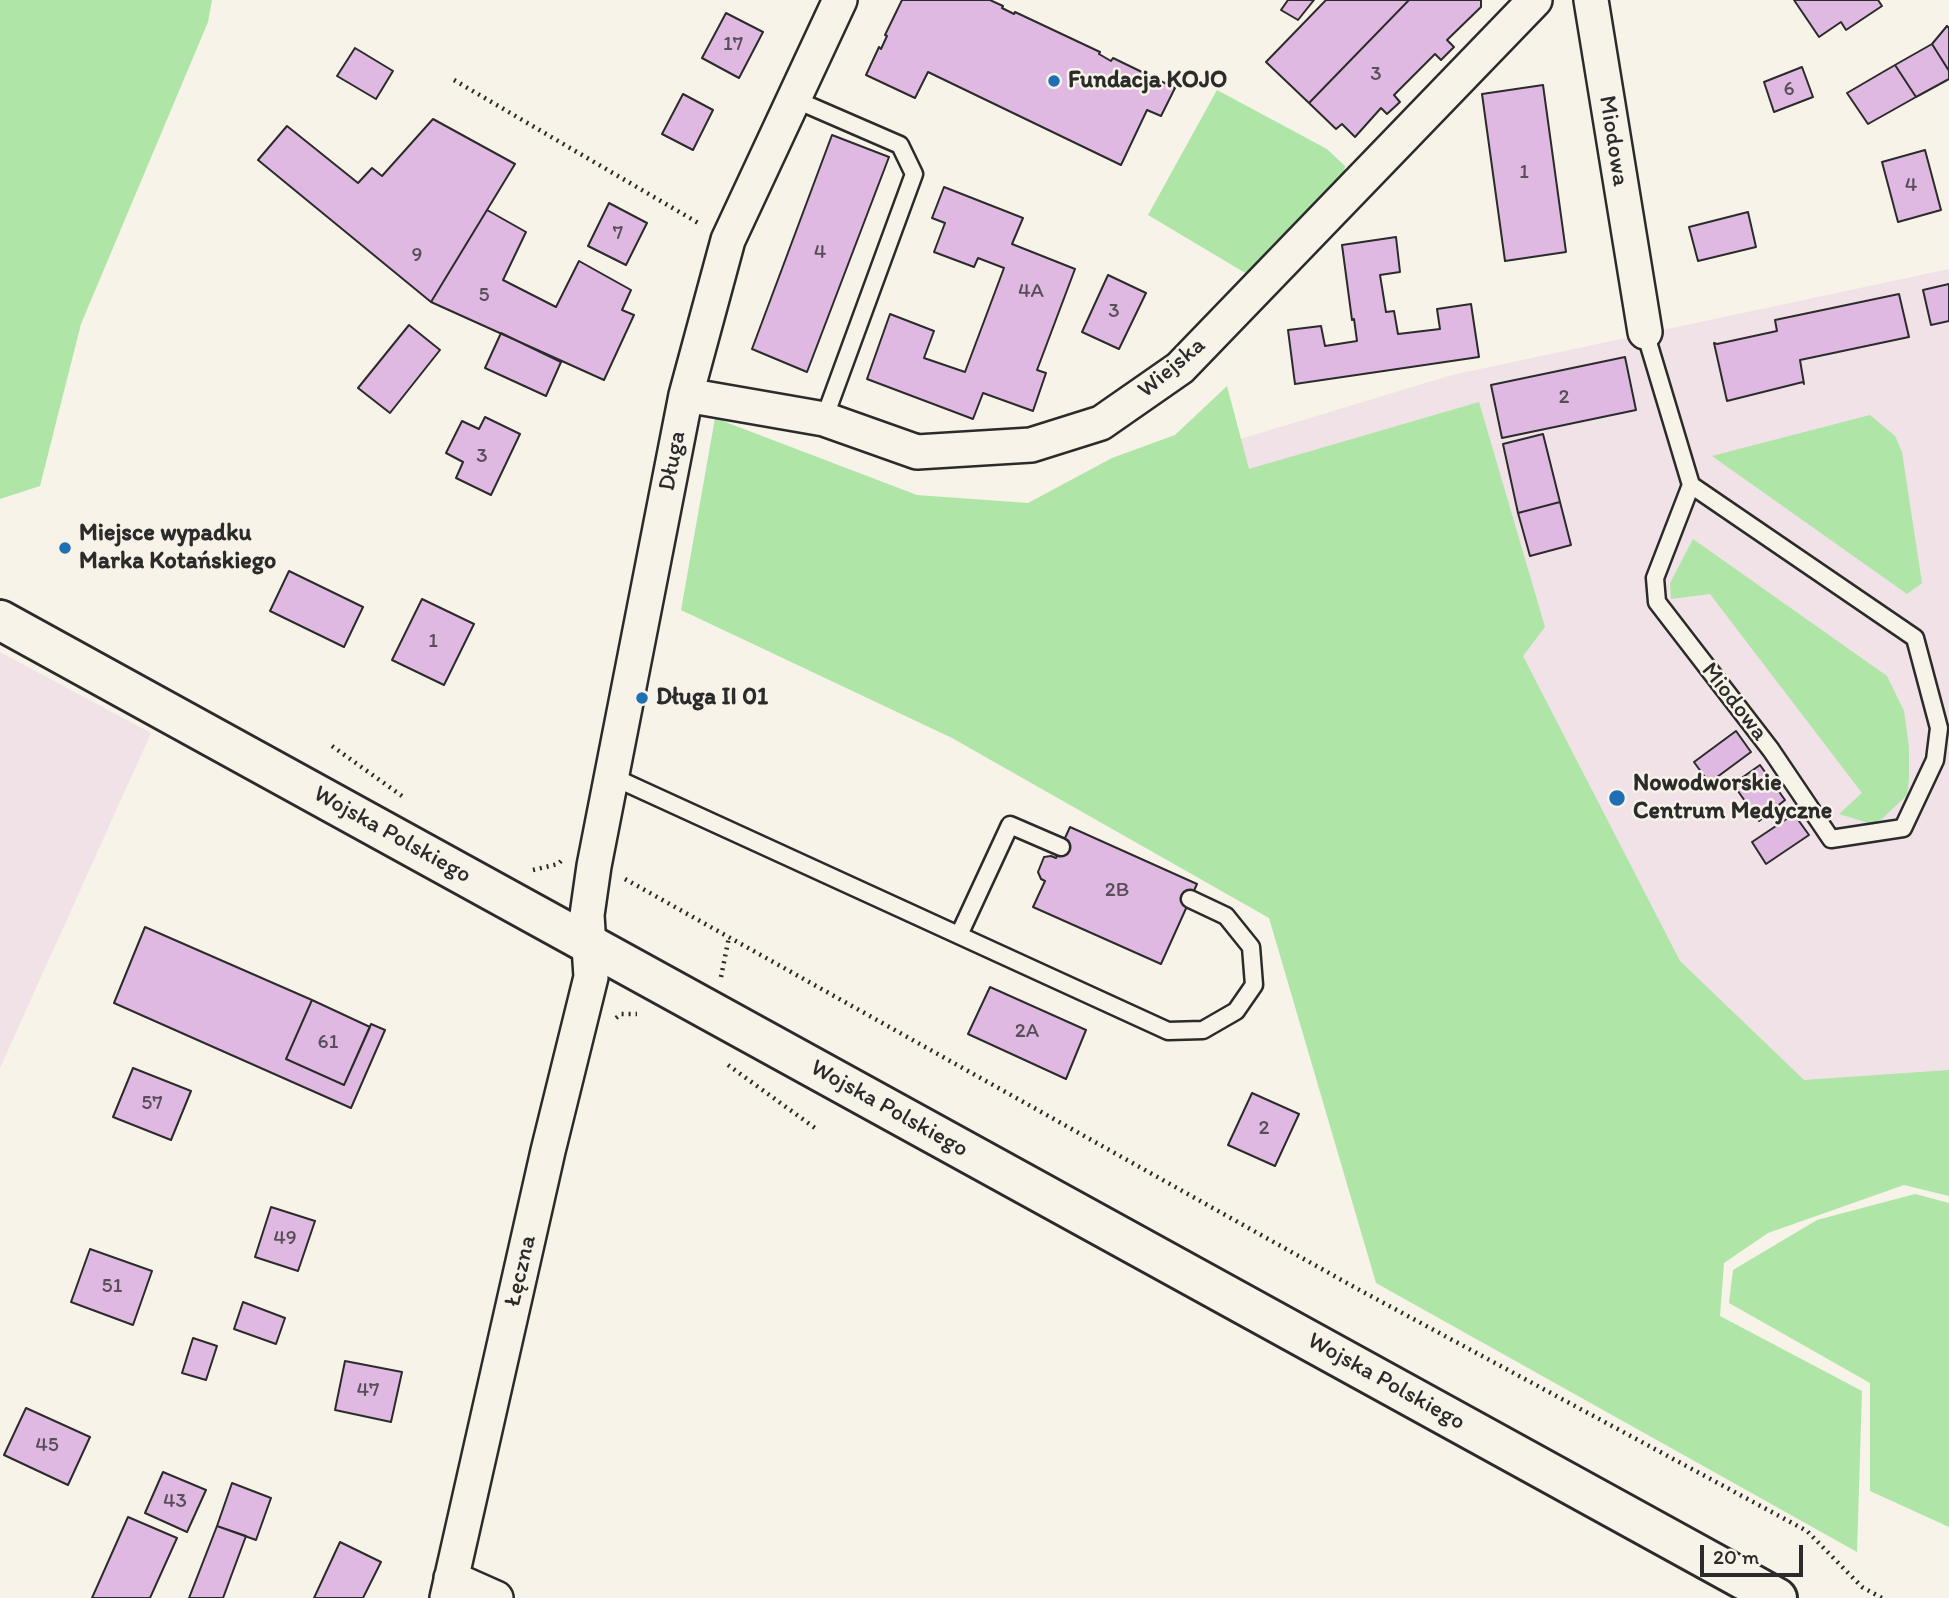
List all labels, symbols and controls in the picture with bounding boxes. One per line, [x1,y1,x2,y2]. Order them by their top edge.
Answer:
house number: 17 [723,32,743,58]
house number: 3 [1370,62,1382,88]
place label: Fundacja KOJO [1068,67,1227,95]
marker: Fundacja KOJO [1046,73,1062,89]
house number: 6 [1783,77,1795,103]
street label: Miodowa [1592,94,1634,188]
house number: 1 [1519,160,1529,186]
house number: 4 [1905,173,1917,199]
house number: 7 [613,221,623,247]
house number: 4 [814,240,826,266]
house number: 9 [412,243,422,269]
house number: 4A [1018,279,1044,305]
house number: 5 [478,283,490,309]
house number: 3 [1108,299,1120,325]
street label: Wiejska [1132,331,1212,405]
house number: 2 [1558,385,1570,411]
street label: Długa [653,429,693,493]
house number: 3 [476,444,488,470]
place label: Miejsce wypadku Marka Kotańskiego [79,520,276,576]
marker: Miejsce wypadku Marka Kotańskiego [57,540,73,556]
house number: 1 [428,629,438,655]
street label: Miodowa [1694,657,1774,747]
place label: Długa II 01 [656,684,768,712]
marker: Długa II 01 [634,690,650,706]
place label: Nowodworskie Centrum Medyczne [1633,770,1832,826]
street label: Wojska Polskiego [308,780,476,890]
marker: Nowodworskie Centrum Medyczne [1607,788,1627,808]
house number: 2B [1105,878,1129,904]
house number: 2A [1015,1019,1039,1045]
house number: 61 [318,1030,338,1056]
street label: Wojska Polskiego [805,1054,973,1164]
house number: 57 [141,1091,163,1117]
house number: 2 [1258,1116,1270,1142]
house number: 49 [273,1226,297,1252]
street label: Łęczna [499,1233,543,1309]
house number: 51 [102,1274,122,1300]
street label: Wojska Polskiego [1302,1327,1470,1437]
house number: 47 [356,1378,380,1404]
house number: 45 [35,1433,59,1459]
house number: 43 [163,1489,187,1515]
scale bar [1704,1532,1807,1576]
text: 20 m [1713,1544,1759,1569]

